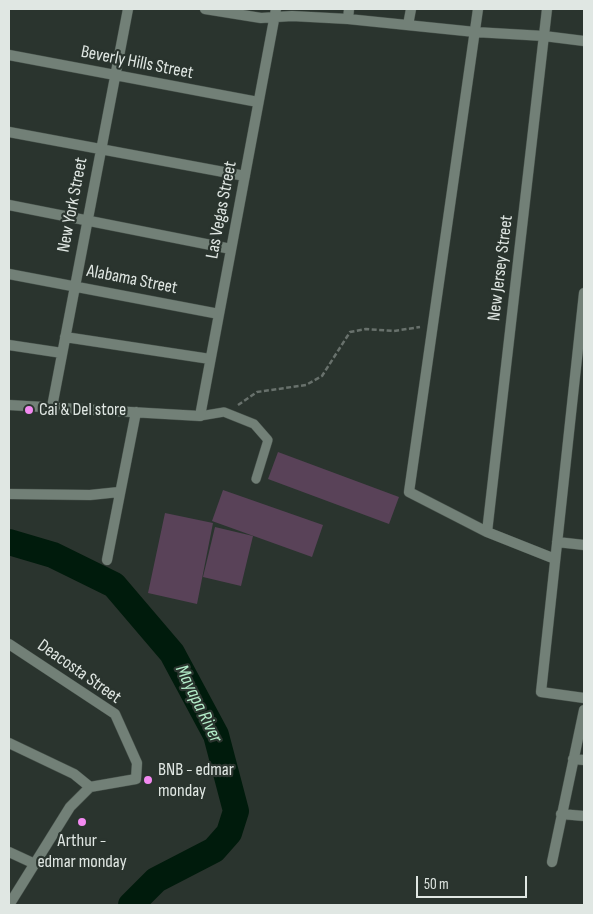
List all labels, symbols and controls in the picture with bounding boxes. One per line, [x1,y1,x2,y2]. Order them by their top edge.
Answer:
street label: Beverly Hills Street [79,42,195,84]
street label: New York Street [53,156,93,254]
street label: Las Vegas Street [202,159,242,261]
street label: New Jersey Street [484,214,518,322]
street label: Alabama Street [85,261,179,299]
place label: Cai & Del store [39,399,126,421]
marker: Cai & Del store [23,404,35,416]
street label: Deacosta Street [33,635,125,709]
water label: Mayapa River [169,661,227,747]
place label: BNB - edmar monday [158,759,234,802]
marker: BNB - edmar monday [142,774,154,786]
marker: Arthur - edmar monday [76,816,88,828]
place label: Arthur - edmar monday [37,830,127,872]
scale bar [418,866,529,898]
text: 50 m [424,875,449,894]

